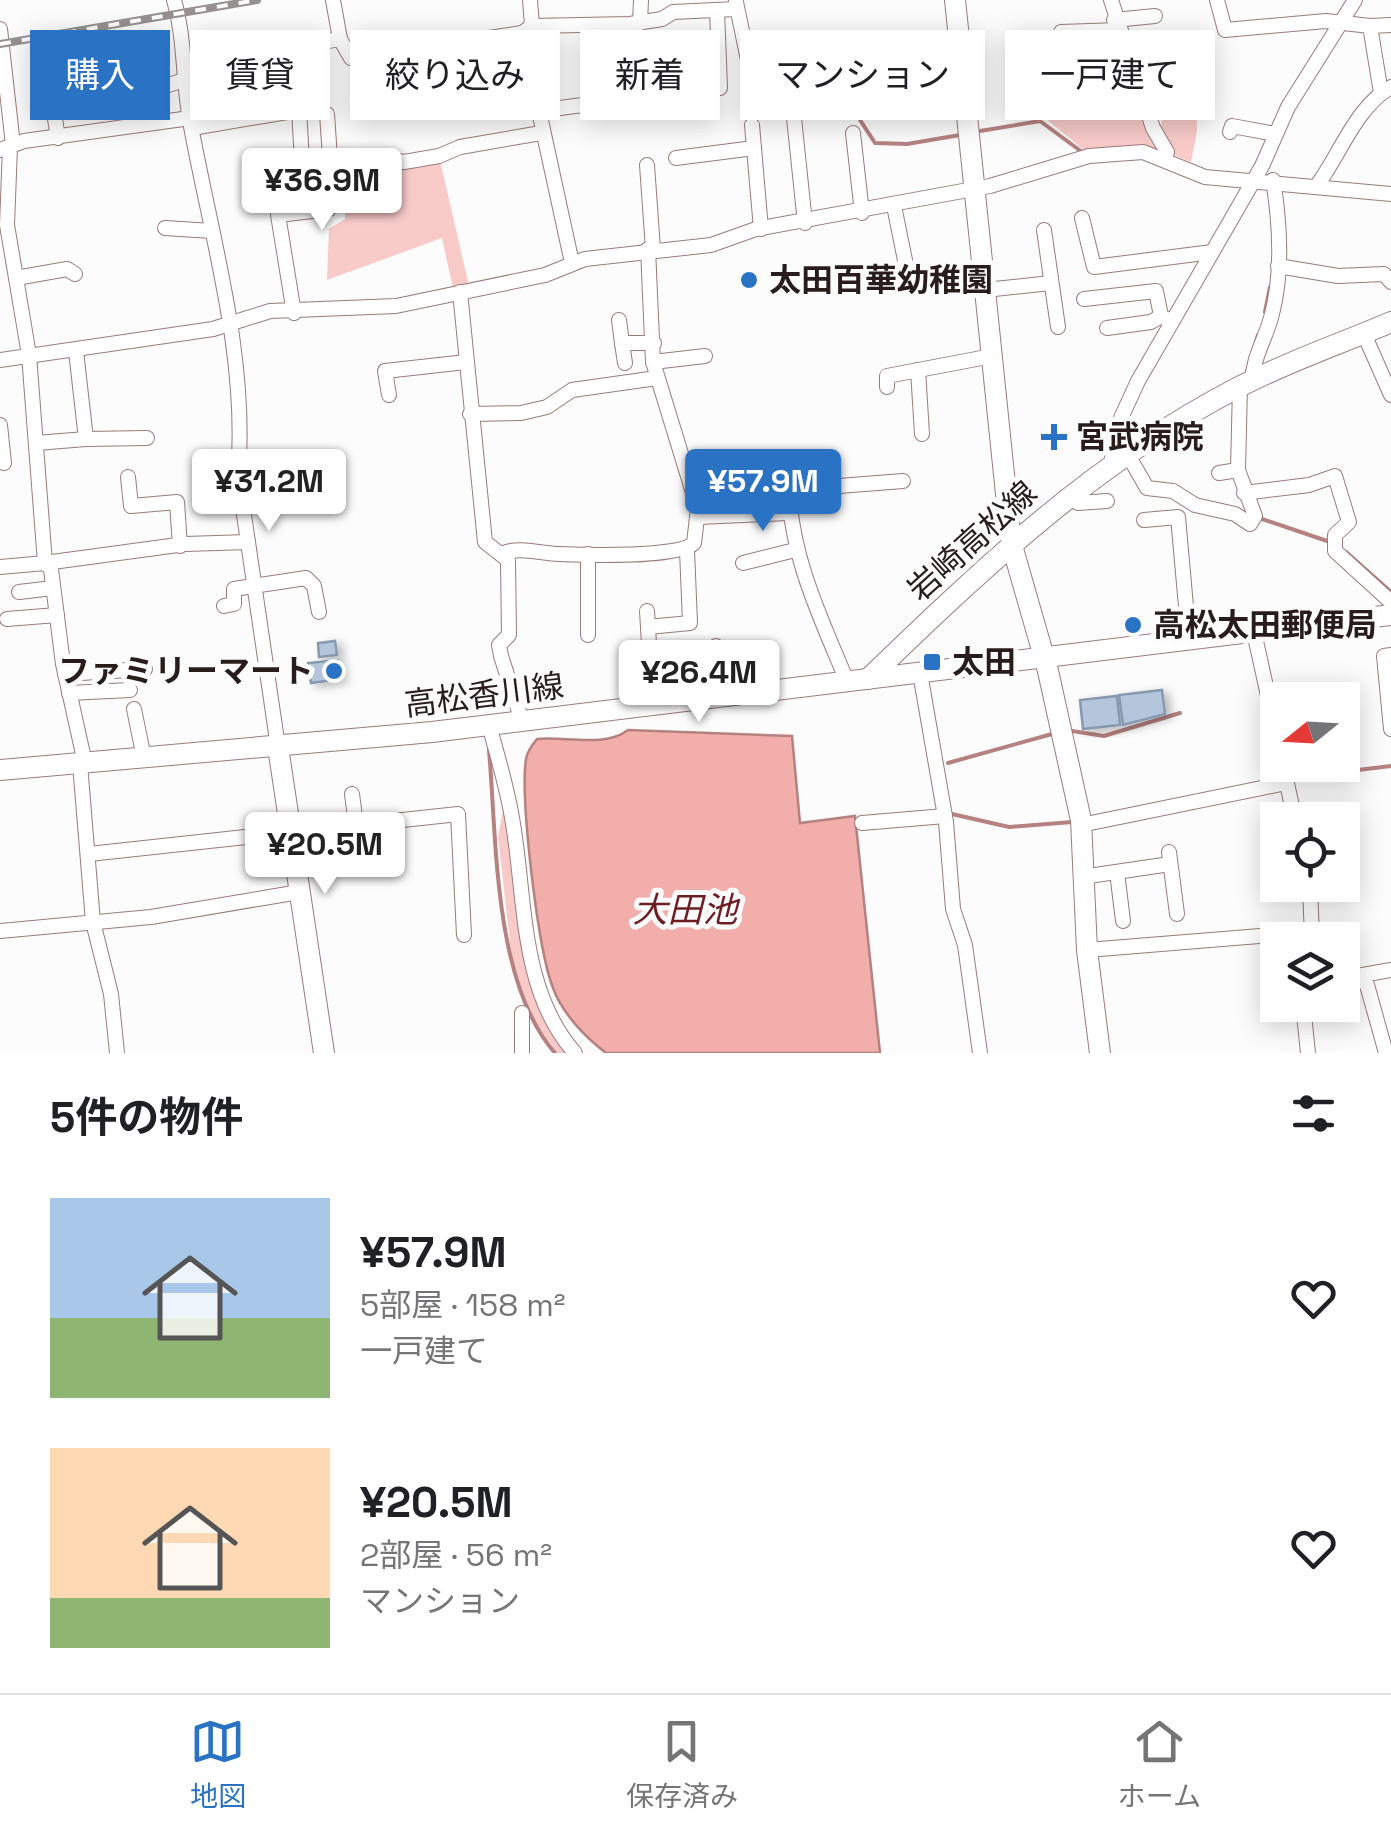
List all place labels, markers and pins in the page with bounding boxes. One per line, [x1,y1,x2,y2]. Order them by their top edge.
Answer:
pin: ¥36.9M [241,148,403,233]
place label: 太田百華幼稚園 [769,260,993,300]
marker: 太田百華幼稚園 [738,269,760,291]
place label: 宮武病院 [1076,417,1204,457]
marker: 宮武病院 [1041,424,1067,450]
pin: ¥31.2M [188,449,350,534]
pin: ¥57.9M [682,449,844,534]
place label: 高松太田郵便局 [1153,605,1377,645]
marker: 高松太田郵便局 [1122,614,1144,636]
pin: ¥26.4M [618,640,780,725]
place label: 太田 [952,642,1016,682]
place label: ファミリーマート [58,651,314,691]
marker: 太田 [921,651,943,673]
marker: ファミリーマート [323,660,345,682]
pin: ¥20.5M [244,812,406,897]

